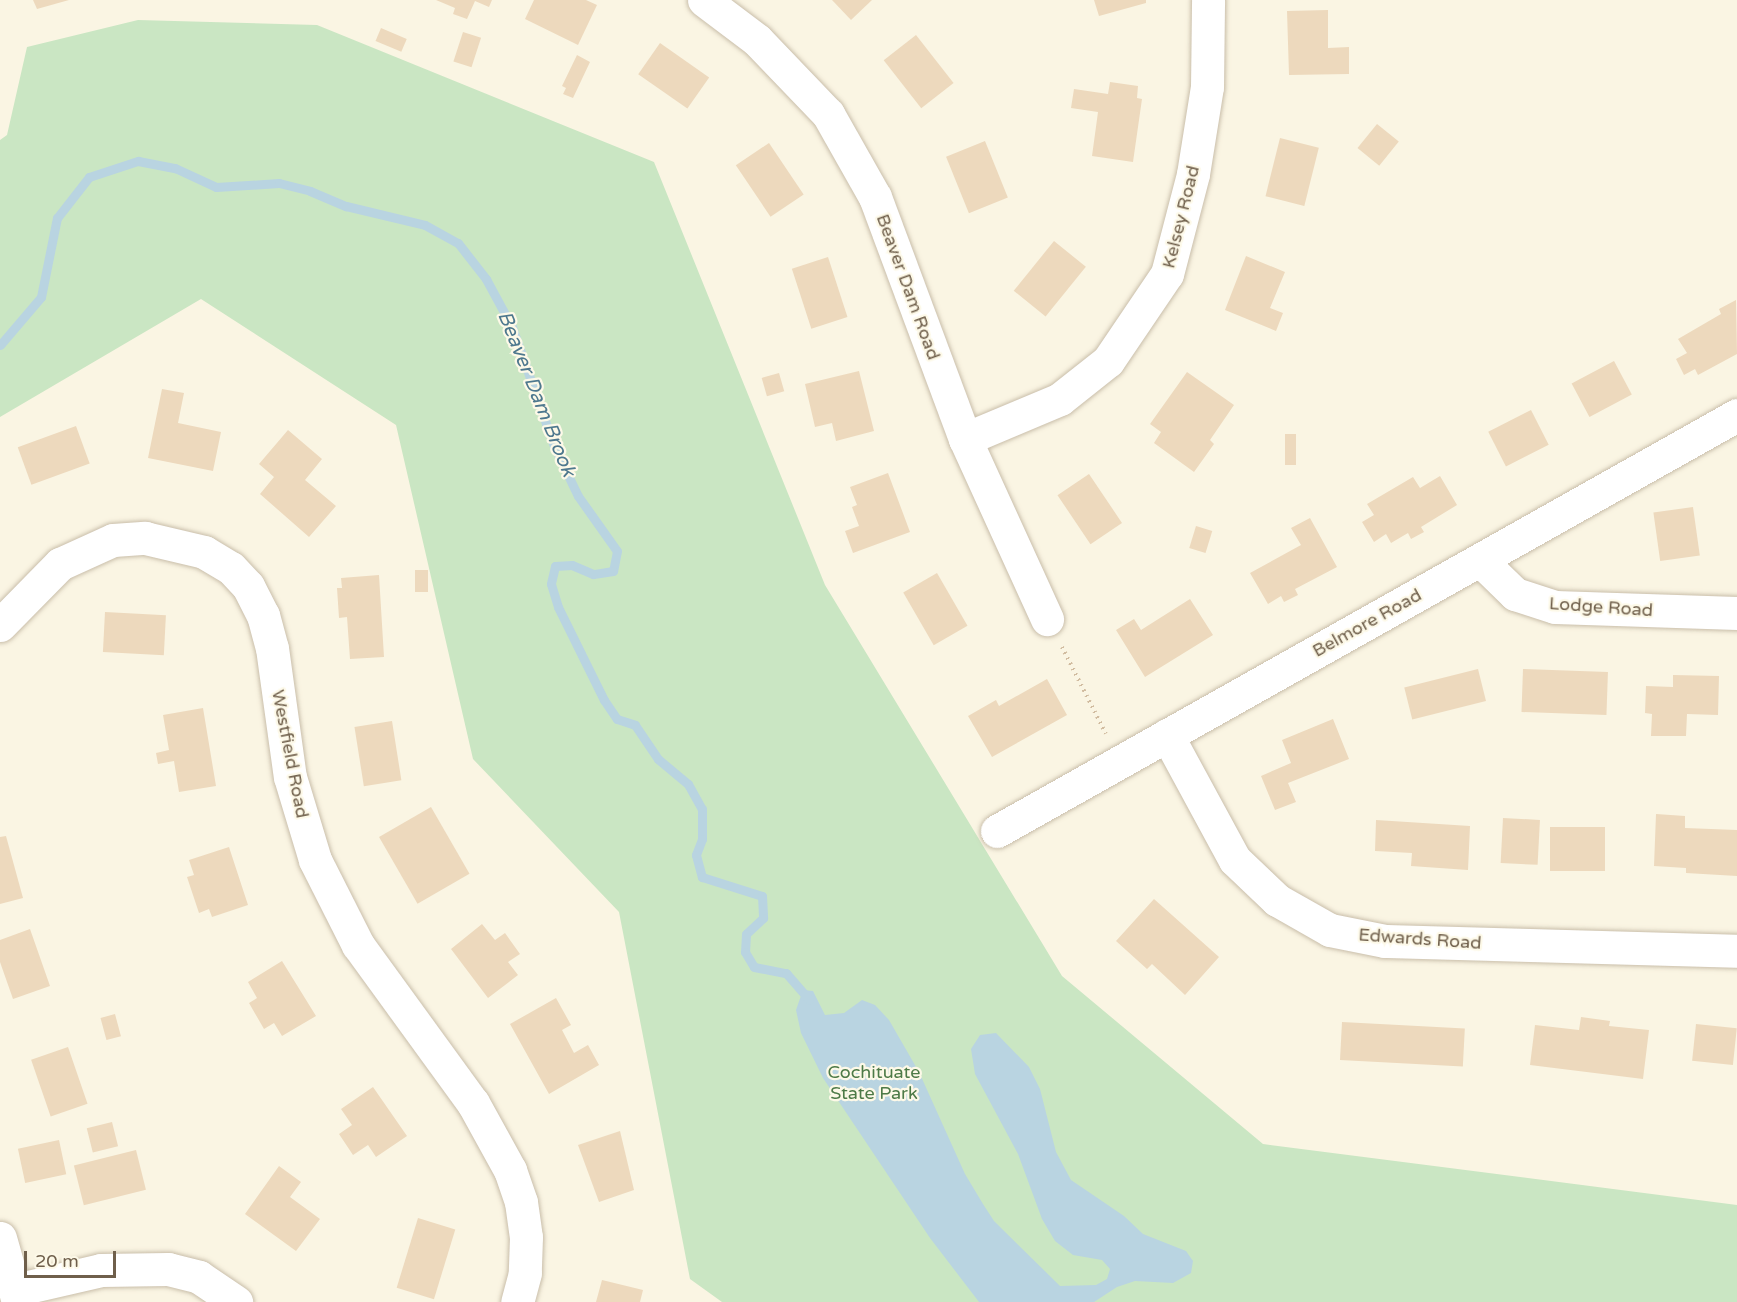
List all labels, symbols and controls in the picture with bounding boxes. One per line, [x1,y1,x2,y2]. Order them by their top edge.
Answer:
street label: Kelsey Road [1158,163,1204,271]
street label: Beaver Dam Road [872,211,944,363]
water label: Beaver Dam Brook [492,308,580,480]
street label: Belmore Road [1309,584,1425,662]
street label: Lodge Road [1548,593,1654,621]
street label: Westfield Road [267,688,313,820]
street label: Edwards Road [1358,924,1482,954]
park label: Cochituate State Park [828,1062,920,1104]
scale bar [27,1239,118,1277]
text: 20 m [35,1250,79,1272]

